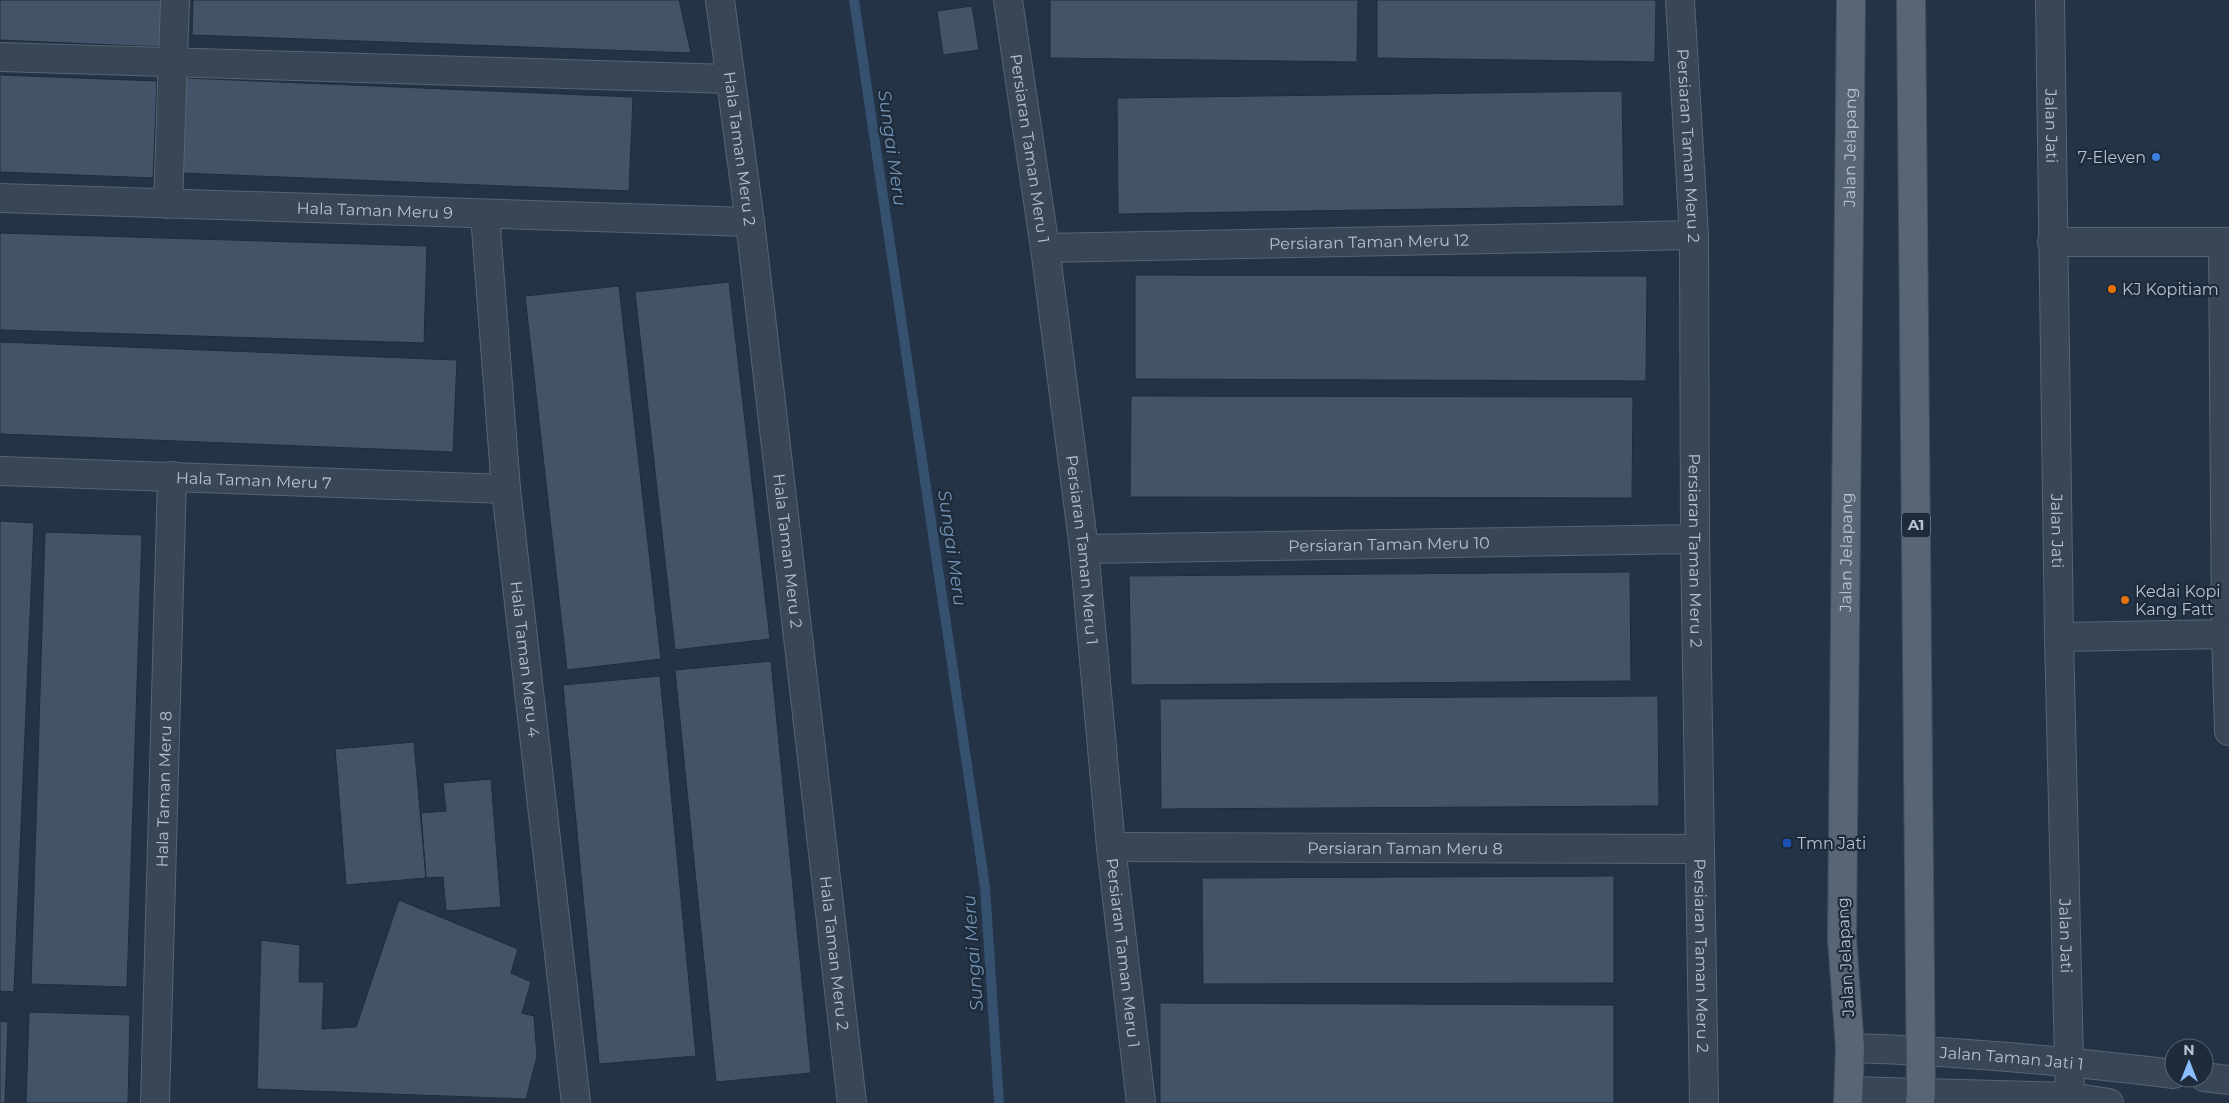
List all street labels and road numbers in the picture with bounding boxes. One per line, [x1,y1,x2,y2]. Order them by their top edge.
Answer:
street label: Persiaran Taman Meru 2 [1673,48,1703,243]
street label: Persiaran Taman Meru 1 [1006,53,1053,244]
street label: Hala Taman Meru 2 [720,70,759,227]
street label: Jalan Jelapang [1840,87,1860,208]
street label: Jalan Jati [2041,88,2061,163]
street label: Hala Taman Meru 9 [296,199,453,222]
street label: Persiaran Taman Meru 12 [1269,231,1469,254]
street label: Persiaran Taman Meru 2 [1685,453,1706,648]
street label: Persiaran Taman Meru 1 [1062,454,1102,646]
street label: Hala Taman Meru 7 [176,468,332,493]
street label: Hala Taman Meru 2 [769,473,806,629]
street label: Jalan Jelapang [1836,492,1856,613]
street label: Jalan Jati [2047,493,2067,568]
road number: A1 [1902,512,1930,538]
street label: Persiaran Taman Meru 10 [1288,533,1490,556]
street label: Hala Taman Meru 4 [507,580,543,739]
street label: Hala Taman Meru 8 [152,711,176,868]
street label: Persiaran Taman Meru 8 [1307,839,1503,858]
street label: Persiaran Taman Meru 1 [1102,857,1143,1049]
street label: Persiaran Taman Meru 2 [1690,858,1712,1053]
street label: Hala Taman Meru 2 [816,875,853,1031]
street label: Jalan Jelapang [1833,897,1858,1018]
street label: Jalan Jati [2055,897,2076,973]
street label: Jalan Taman Jati 1 [1938,1043,2084,1074]

